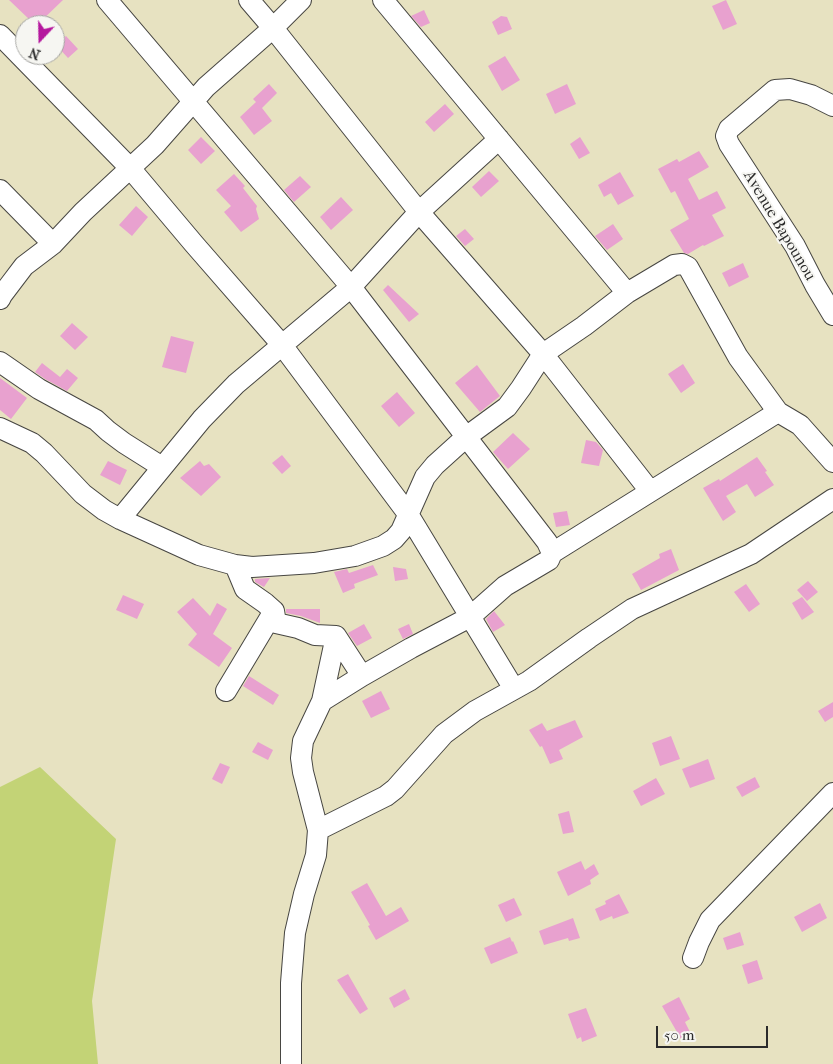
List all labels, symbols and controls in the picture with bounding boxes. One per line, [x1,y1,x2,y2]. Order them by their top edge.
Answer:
north arrow [15,15,65,65]
text: N [27,44,43,63]
street label: Avenue Bapounou [739,168,819,284]
scale bar [658,1016,770,1048]
text: 50 m [664,1026,694,1044]

